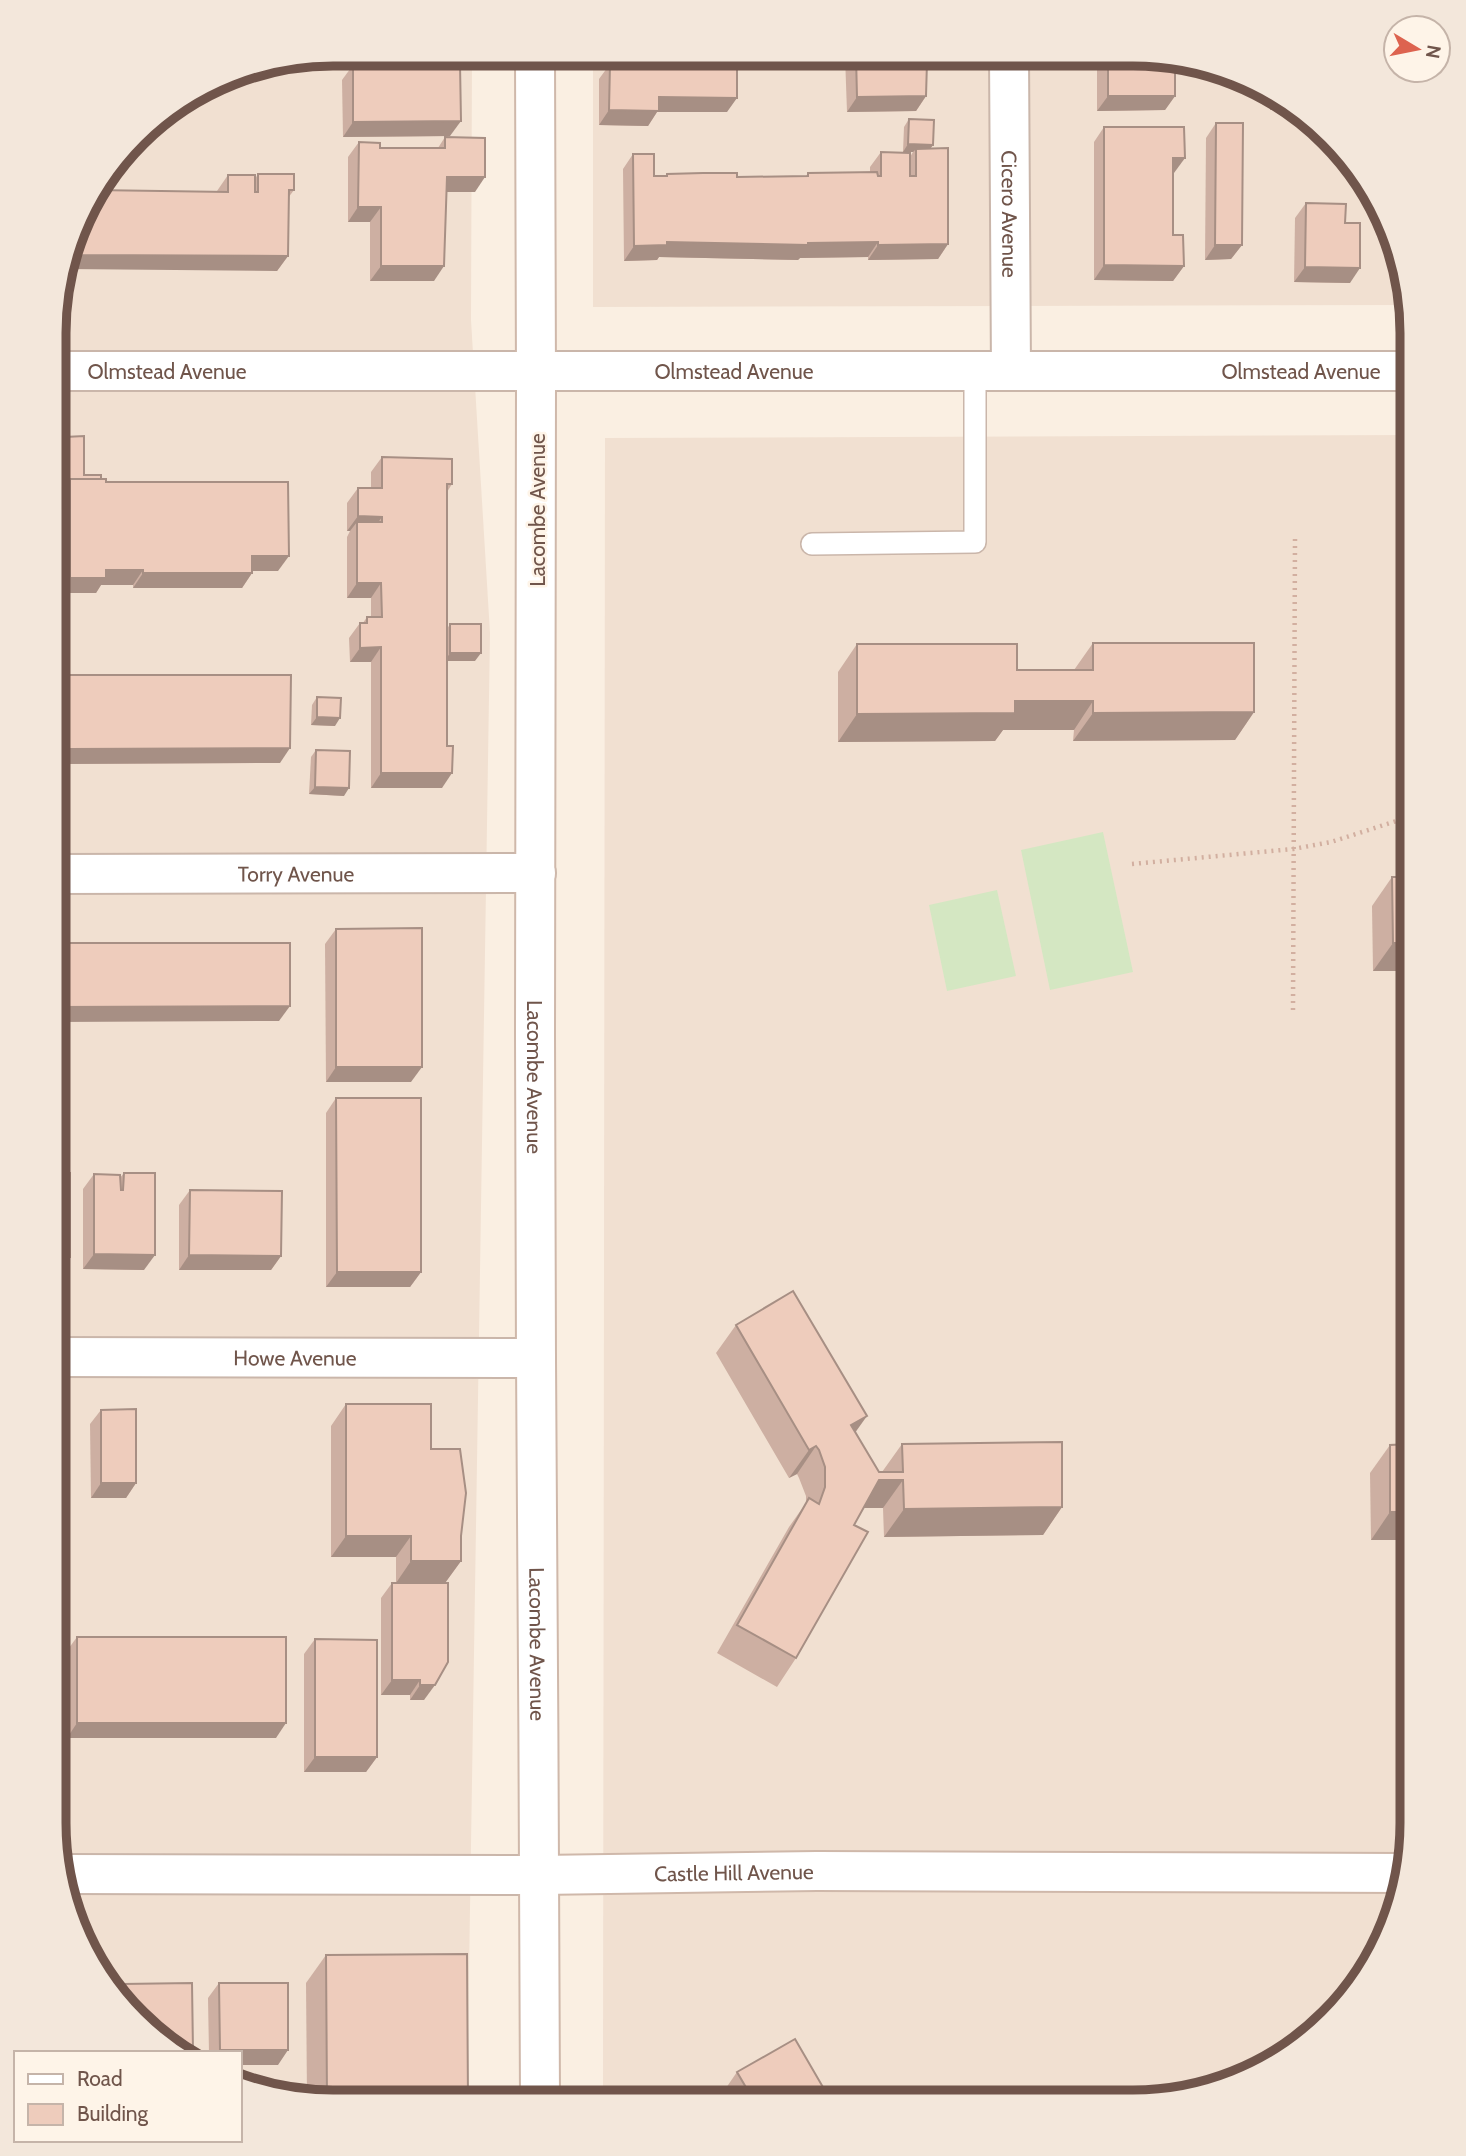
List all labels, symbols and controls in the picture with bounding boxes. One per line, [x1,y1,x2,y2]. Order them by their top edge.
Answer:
north arrow [1382,14,1452,84]
text: N [1421,43,1446,60]
street label: Cicero Avenue [997,150,1023,278]
street label: Olmstead Avenue [87,359,247,384]
street label: Olmstead Avenue [654,359,814,384]
street label: Olmstead Avenue [1221,359,1381,384]
street label: Lacombe Avenue [525,433,550,587]
street label: Torry Avenue [238,861,354,886]
street label: Lacombe Avenue [522,1000,548,1154]
street label: Howe Avenue [233,1345,357,1370]
street label: Lacombe Avenue [525,1567,551,1721]
street label: Castle Hill Avenue [654,1859,814,1886]
legend [14,2051,242,2142]
text: Road [77,2066,123,2091]
text: Building [77,2101,149,2126]

